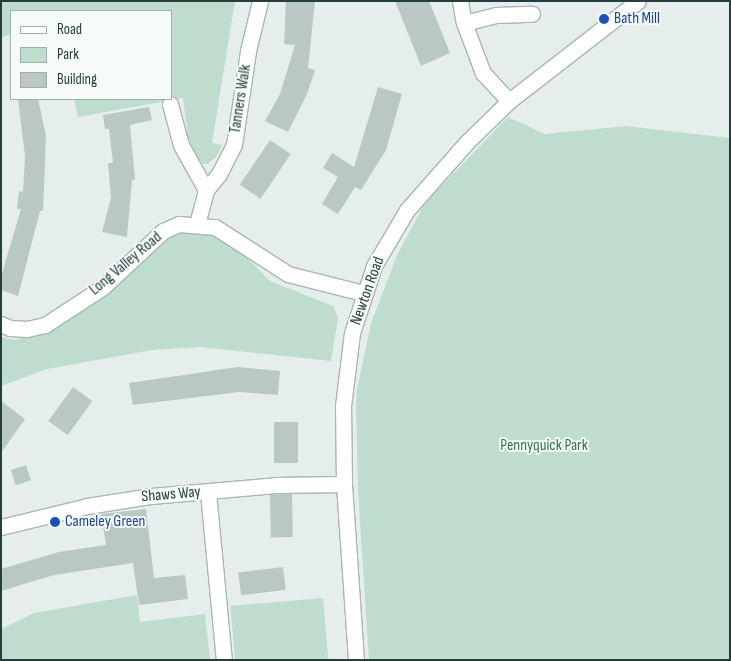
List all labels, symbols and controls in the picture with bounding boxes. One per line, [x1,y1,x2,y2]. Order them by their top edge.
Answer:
place label: Bath Mill [614,9,660,29]
legend [10,10,172,100]
marker: Bath Mill [598,13,610,25]
text: Road [57,20,82,39]
text: Park [57,45,79,64]
street label: Tanners Walk [226,63,256,135]
text: Building [57,70,97,89]
street label: Long Valley Road [86,228,166,300]
street label: Newton Road [347,254,389,328]
park label: Pennyquick Park [500,436,588,456]
street label: Shaws Way [141,483,201,507]
place label: Cameley Green [65,512,145,532]
marker: Cameley Green [49,516,61,528]

